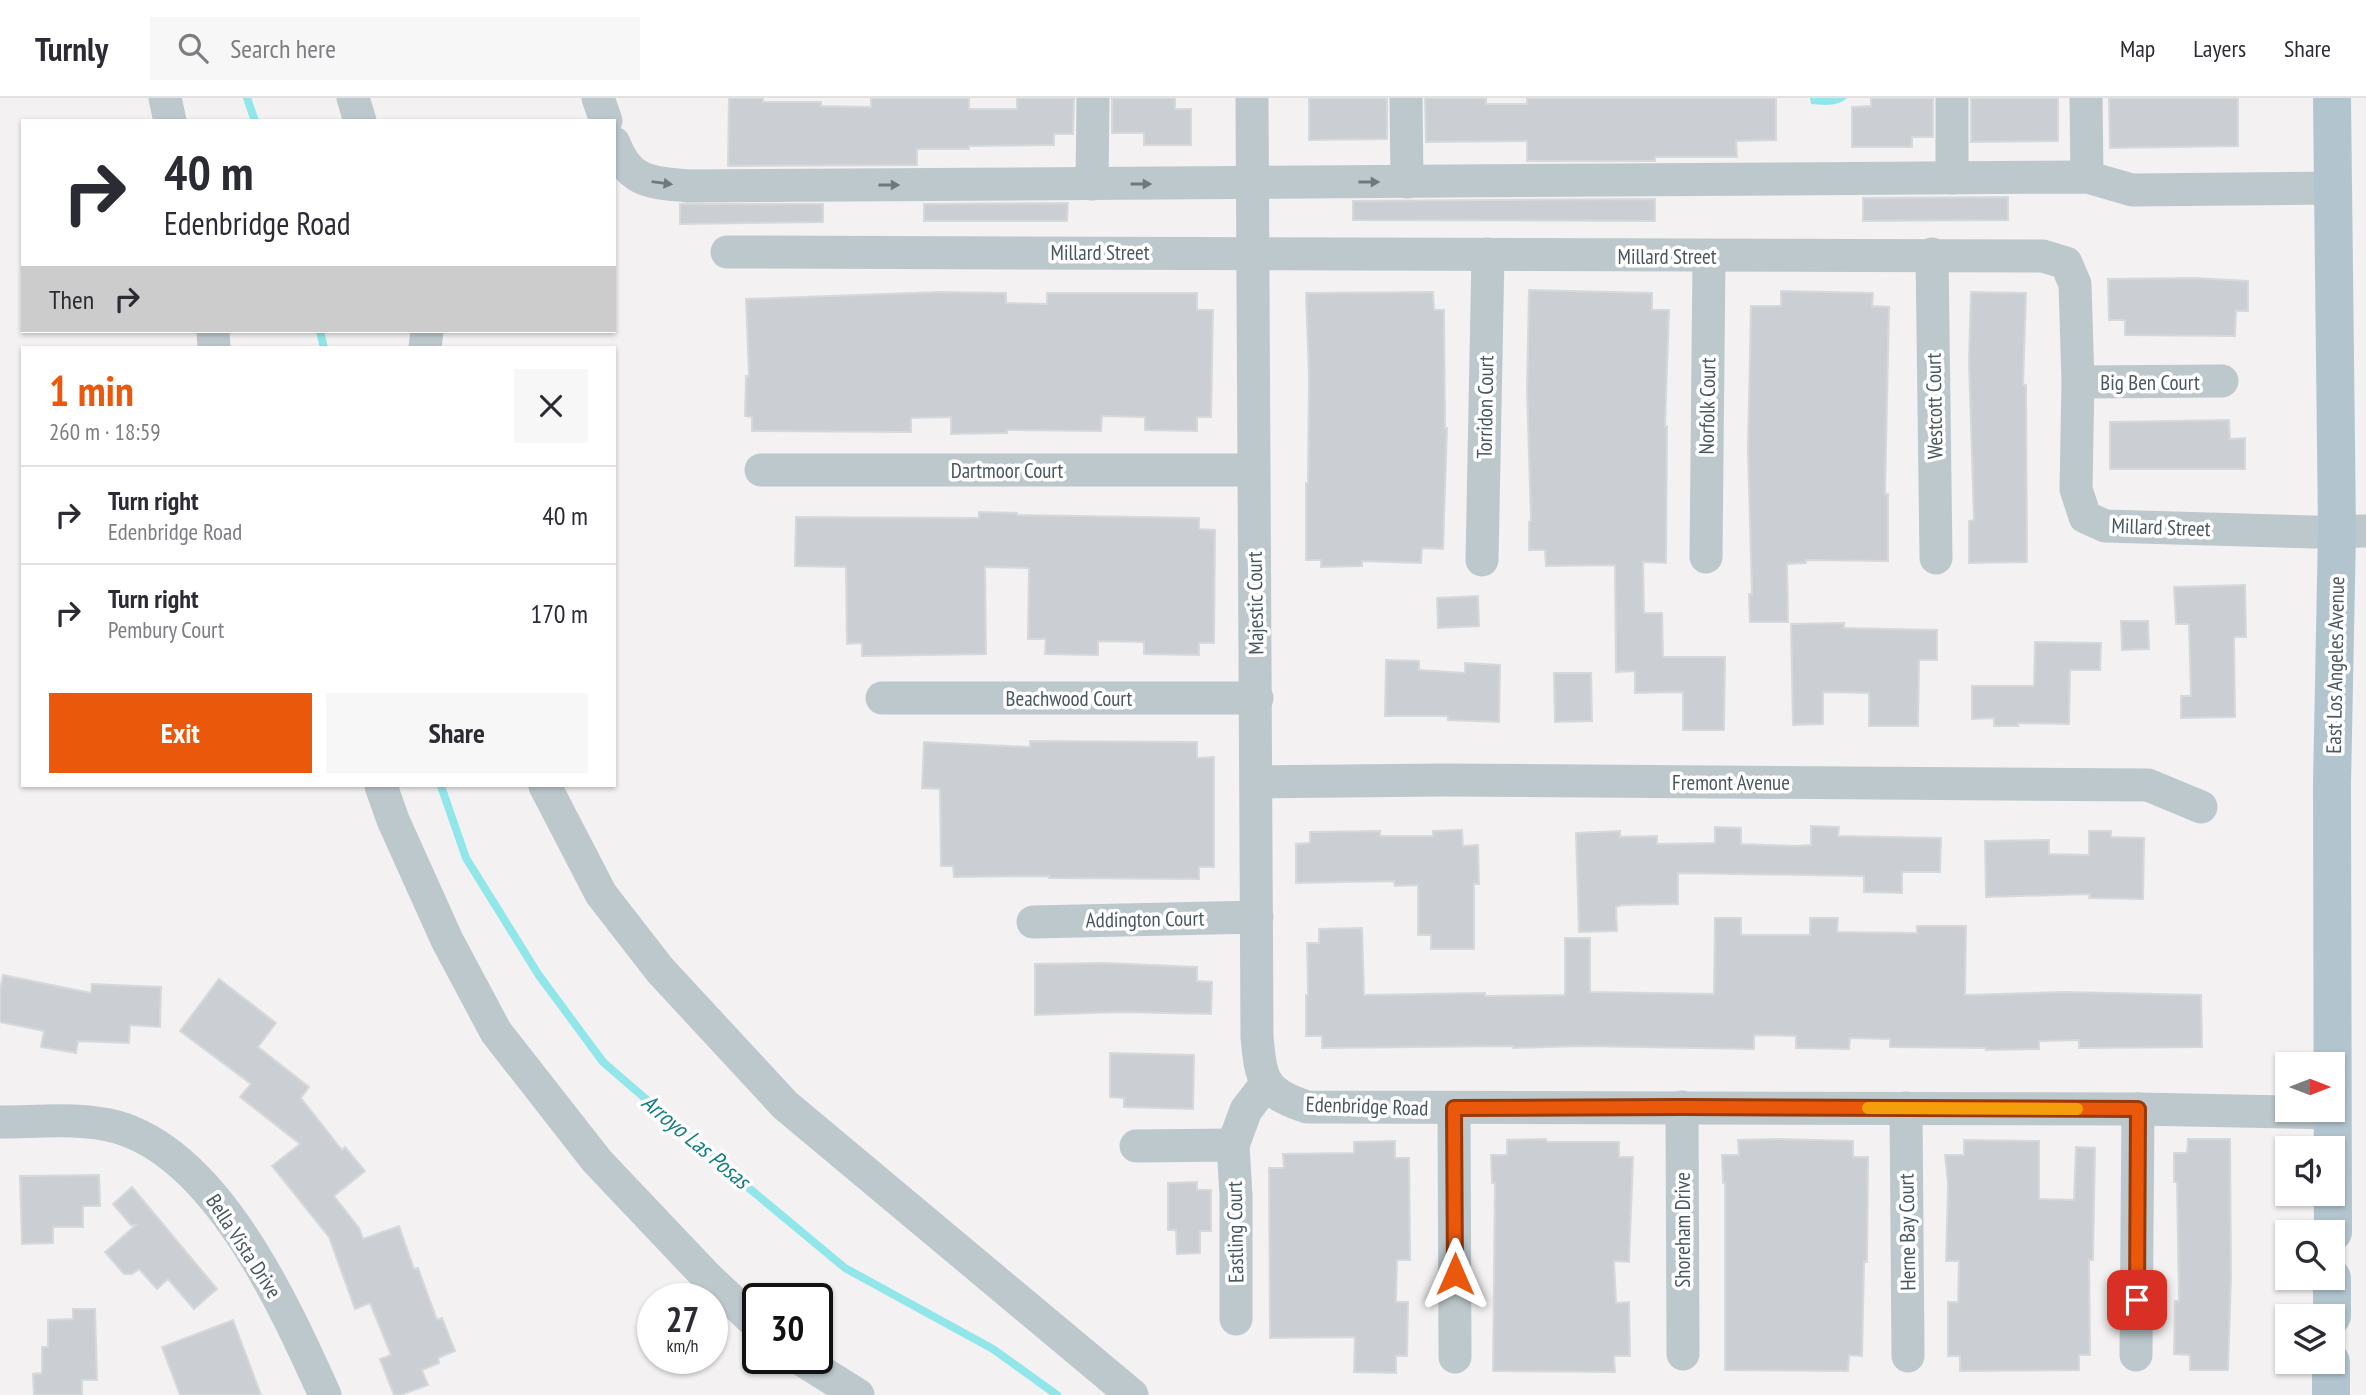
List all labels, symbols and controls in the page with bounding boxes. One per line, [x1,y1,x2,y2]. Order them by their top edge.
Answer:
search box [150,17,640,80]
text: Turnly [35,27,108,70]
icon: search [174,29,212,67]
text: Search here [230,32,336,65]
text: Map [2120,33,2155,64]
text: Layers [2193,33,2246,64]
text: Share [2284,33,2331,64]
text: 40 m [164,140,253,204]
icon: right [49,147,140,238]
one-way arrow [1358,176,1380,188]
one-way arrow [651,177,673,188]
one-way arrow [1131,178,1153,190]
one-way arrow [879,179,901,191]
text: Edenbridge Road [164,202,351,244]
street label: Millard Street [1051,239,1150,266]
street label: Millard Street [1618,243,1717,270]
icon: right [108,280,146,318]
text: Then [49,283,94,316]
street label: Westcott Court [1920,352,1948,459]
street label: Torridon Court [1471,355,1499,459]
street label: Norfolk Court [1693,357,1721,455]
text: 1 min [49,363,134,418]
button: close [514,369,588,443]
street label: Big Ben Court [2100,369,2200,396]
text: 260 m · 18:59 [49,417,161,446]
street label: Dartmoor Court [951,457,1064,484]
text: Turn right [108,484,199,517]
icon: right [49,496,87,534]
text: 40 m [542,499,588,532]
street label: Millard Street [2111,512,2211,542]
text: Edenbridge Road [108,517,242,546]
street label: Majestic Court [1241,551,1269,655]
street label: East Los Angeles Avenue [2320,576,2350,754]
text: Turn right [108,582,199,615]
icon: right [49,594,87,632]
text: 170 m [530,597,588,630]
text: Pembury Court [108,615,224,644]
street label: Beachwood Court [1006,685,1133,712]
button: Exit [49,693,312,773]
button: Share [326,693,588,773]
street label: Fremont Avenue [1672,769,1790,796]
street label: Addington Court [1085,904,1205,934]
north arrow [2275,1052,2345,1122]
map controls [2275,1052,2345,1374]
water label: Arroyo Las Posas [636,1087,758,1196]
street label: Edenbridge Road [1305,1090,1429,1122]
button: sound [2275,1136,2345,1206]
street label: Shoreham Drive [1669,1172,1696,1288]
street label: Herne Bay Court [1892,1173,1922,1291]
street label: Eastling Court [1221,1181,1249,1283]
street label: Bella Vista Drive [200,1189,288,1303]
button: search [2275,1220,2345,1290]
position arrow [1418,1237,1492,1311]
pin [2107,1270,2167,1330]
icon: arrive [2118,1281,2156,1319]
speed limit sign: 30 [742,1283,833,1374]
text: 27 [666,1296,699,1342]
button: layers [2275,1304,2345,1374]
text: km/h [667,1334,698,1357]

